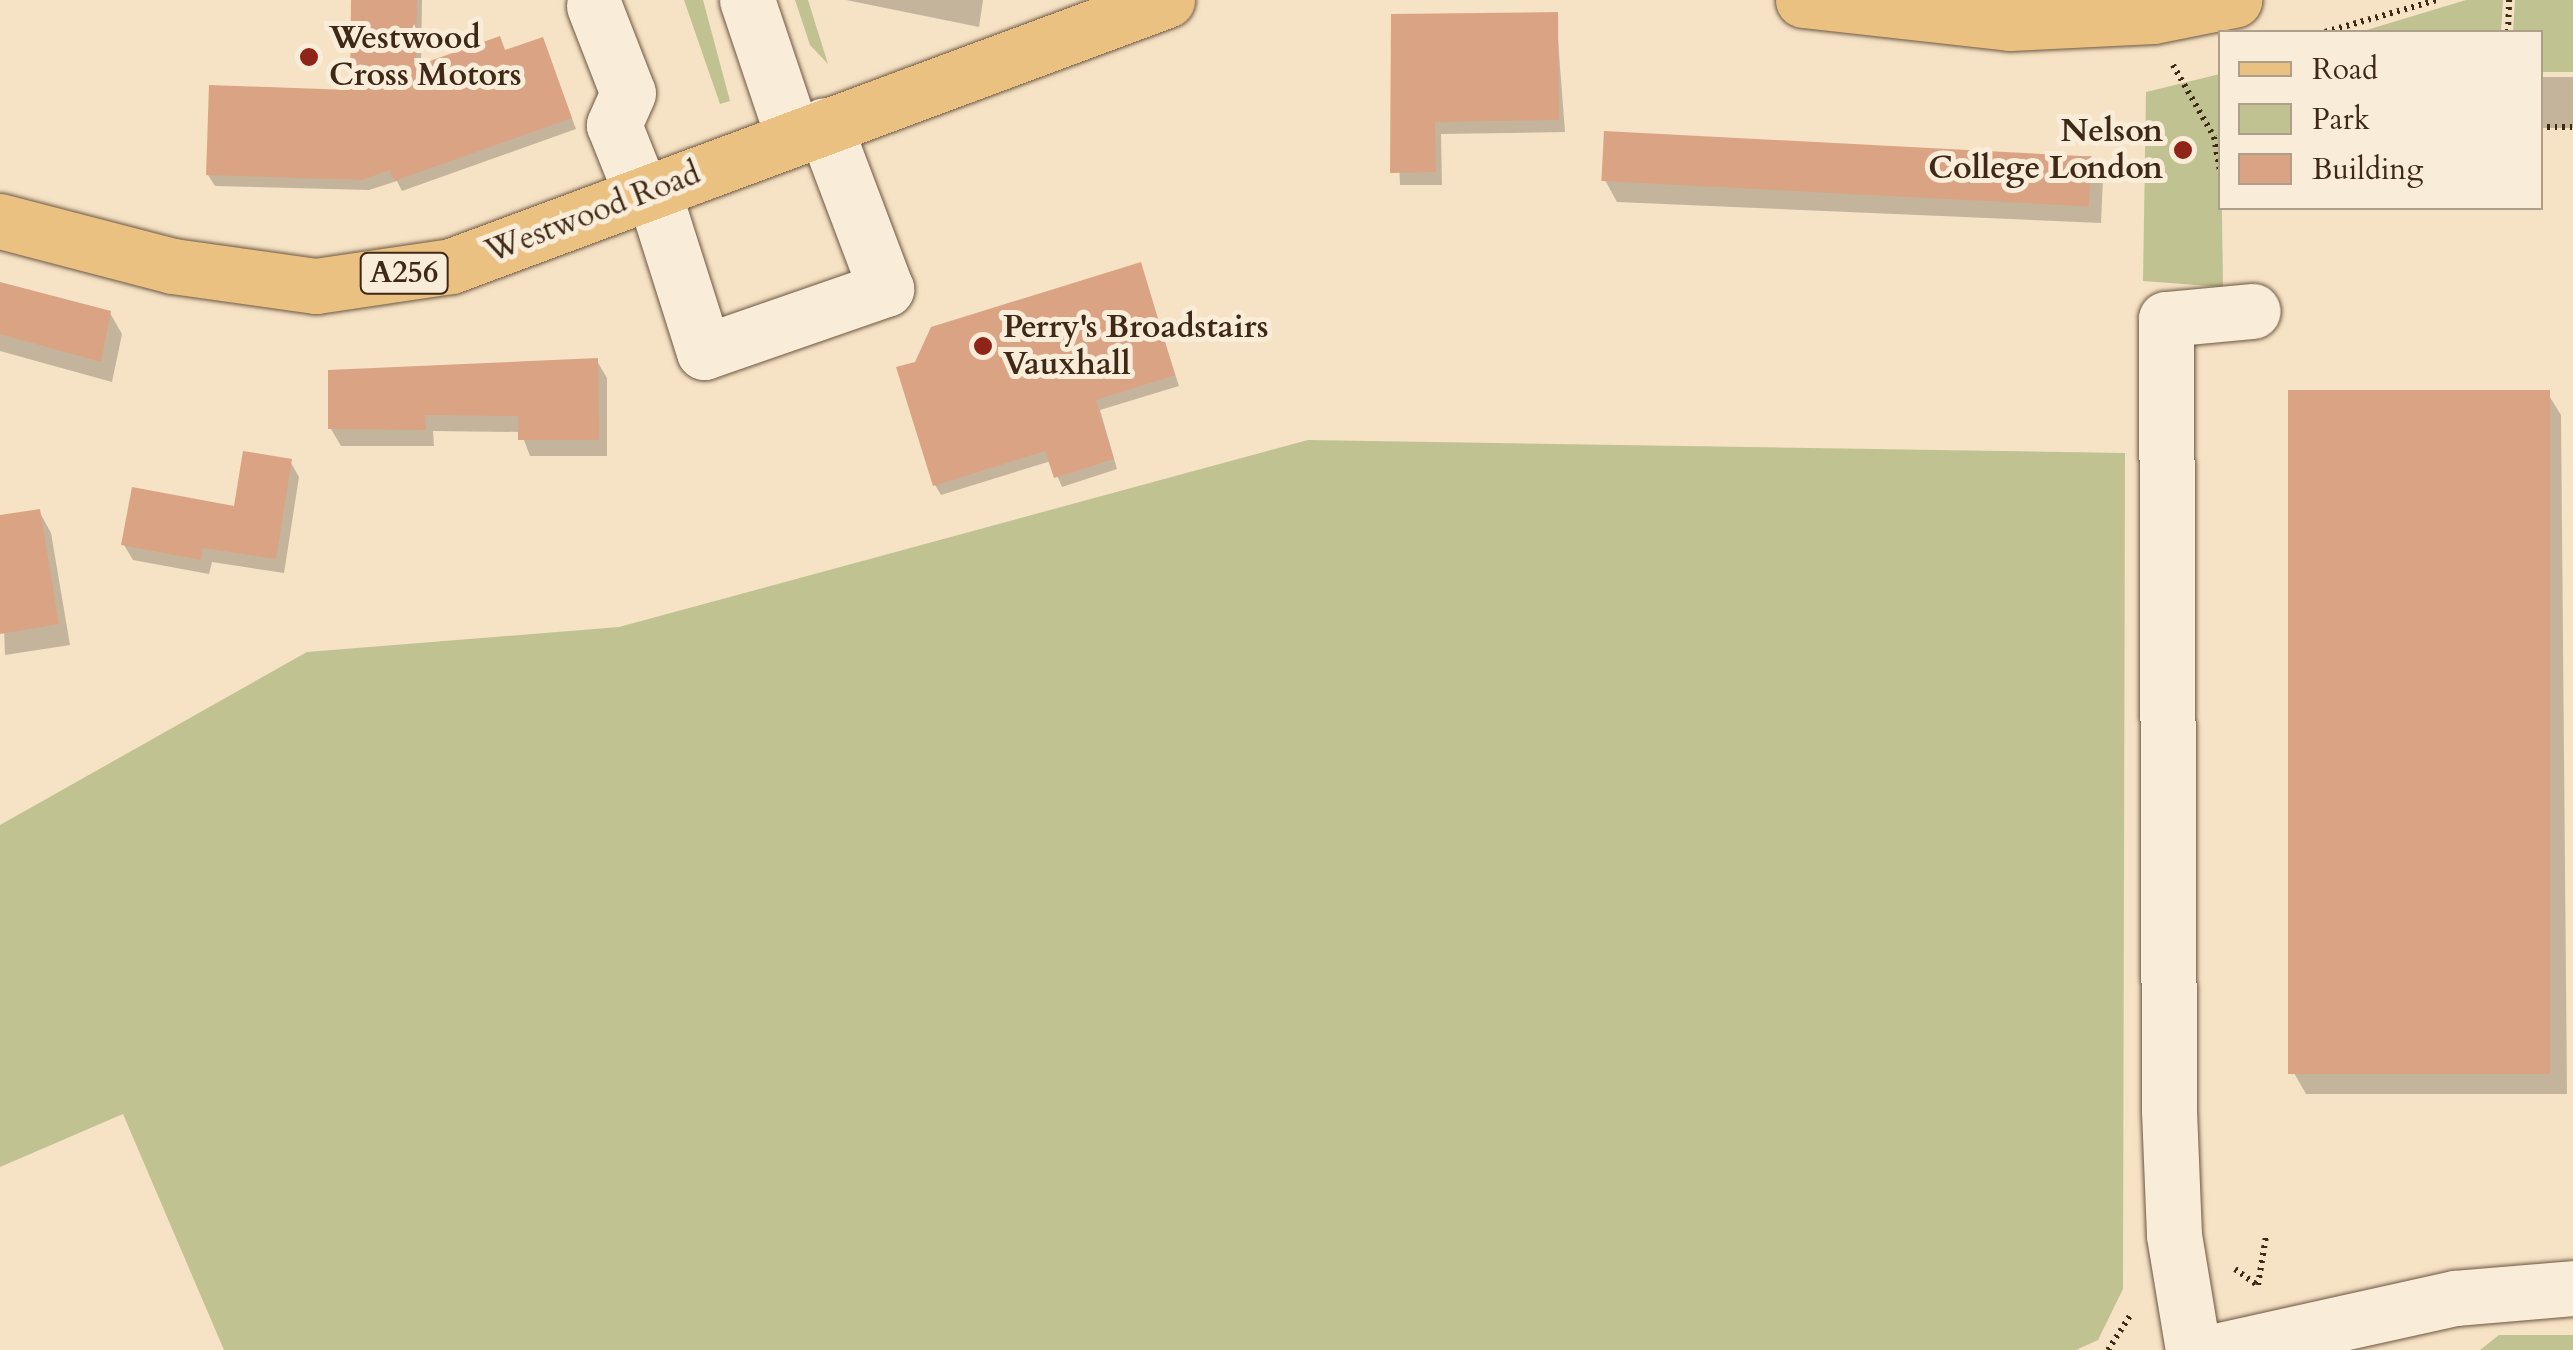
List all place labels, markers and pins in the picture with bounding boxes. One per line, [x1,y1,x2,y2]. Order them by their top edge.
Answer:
place label: Westwood Cross Motors [329,20,522,95]
marker: Westwood Cross Motors [298,46,320,68]
place label: Nelson College London [1928,113,2163,188]
marker: Nelson College London [2172,139,2194,161]
place label: Perry's Broadstairs Vauxhall [1003,309,1269,384]
marker: Perry's Broadstairs Vauxhall [972,335,994,357]

